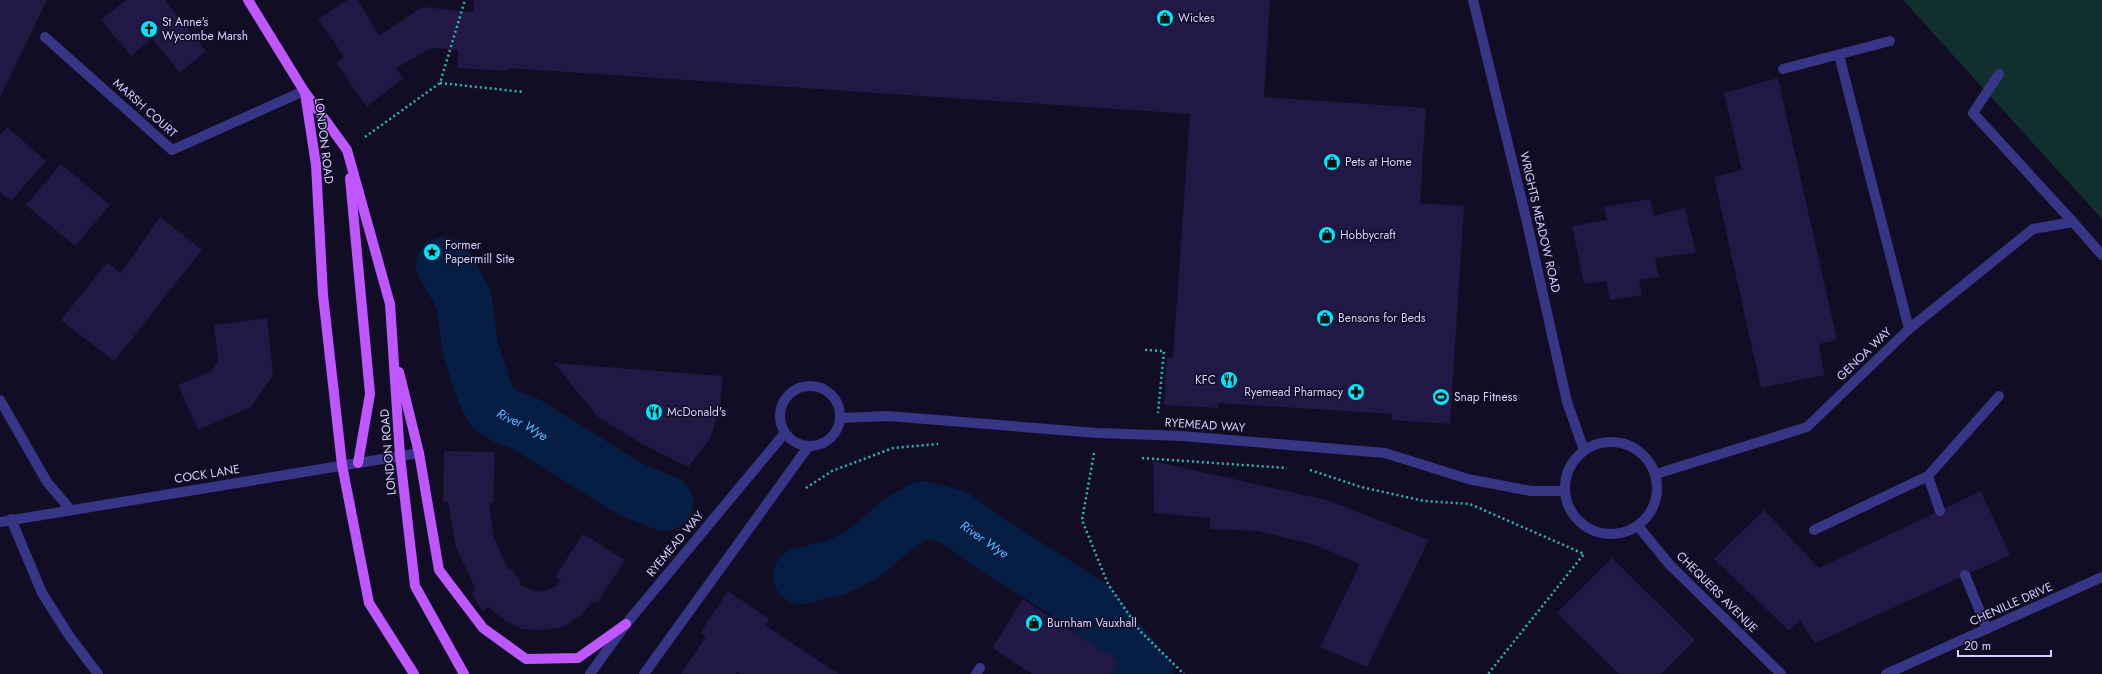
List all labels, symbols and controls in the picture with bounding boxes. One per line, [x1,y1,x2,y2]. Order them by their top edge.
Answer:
shop icon: Wickes [1155,8,1175,28]
place label: Wickes [1178,9,1215,27]
place label: St Anne's Wycombe Marsh [162,13,248,45]
church icon: St Anne's Wycombe Marsh [139,19,159,39]
street label: MARSH COURT [109,74,181,142]
street label: LONDON ROAD [310,97,338,185]
street label: WRIGHTS MEADOW ROAD [1515,150,1565,294]
shop icon: Pets at Home [1322,152,1342,172]
place label: Pets at Home [1345,153,1412,171]
shop icon: Hobbycraft [1317,225,1337,245]
place label: Hobbycraft [1340,226,1396,244]
place label: Former Papermill Site [445,236,514,268]
place icon: Former Papermill Site [422,242,442,262]
shop icon: Bensons for Beds [1315,308,1335,328]
place label: Bensons for Beds [1338,309,1426,327]
street label: GENOA WAY [1832,323,1896,385]
restaurant icon: KFC [1219,370,1239,390]
place label: KFC [1195,371,1216,389]
pharmacy icon: Ryemead Pharmacy [1346,382,1366,402]
place label: Ryemead Pharmacy [1244,383,1344,401]
sports icon: Snap Fitness [1431,387,1451,407]
place label: Snap Fitness [1454,388,1517,406]
restaurant icon: McDonald's [644,402,664,422]
water label: River Wye [493,403,552,445]
place label: McDonald's [667,403,726,421]
street label: LONDON ROAD [375,408,401,496]
street label: RYEMEAD WAY [1164,413,1246,437]
street label: COCK LANE [173,460,241,488]
street label: RYEMEAD WAY [642,507,708,581]
water label: River Wye [957,516,1013,562]
street label: CHEQUERS AVENUE [1672,547,1762,637]
street label: CHENILLE DRIVE [1967,578,2055,630]
shop icon: Burnham Vauxhall [1024,613,1044,633]
place label: Burnham Vauxhall [1047,614,1137,632]
scale bar [1958,632,2051,658]
text: 20 m [1964,637,1991,655]

